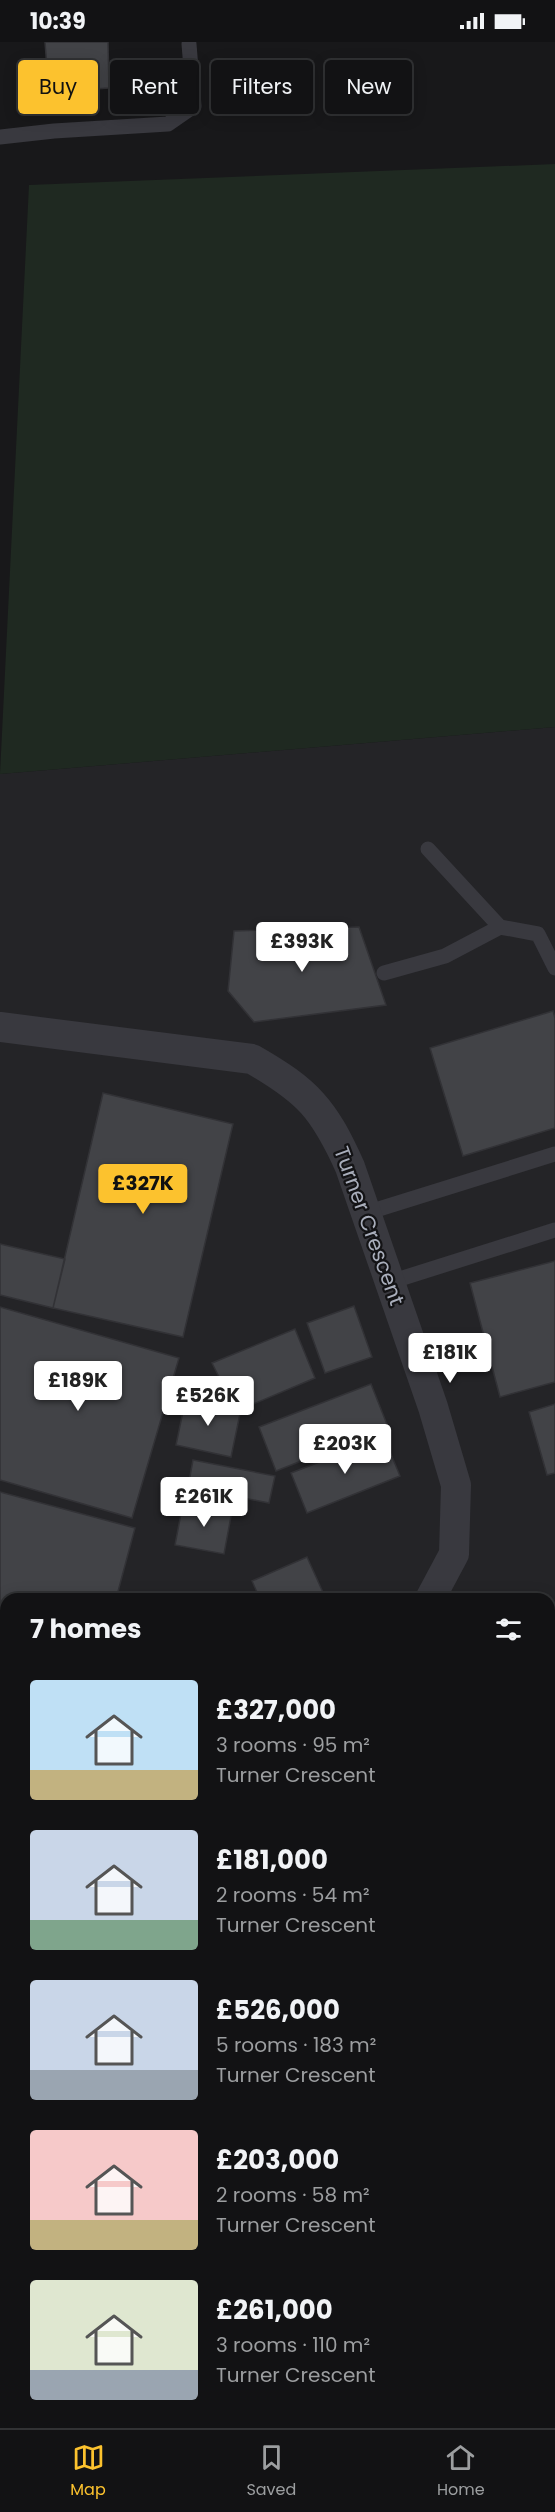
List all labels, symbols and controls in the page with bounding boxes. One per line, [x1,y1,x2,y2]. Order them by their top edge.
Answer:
text: 10:39 [30,6,86,37]
chip: Buy [18,60,98,114]
chip: Rent [110,60,199,114]
chip: Filters [211,60,313,114]
chip: New [325,60,412,114]
pin: £393K [260,922,344,973]
text: £393K [270,927,334,955]
street label: Turner Crescent [327,1142,412,1309]
pin: £327K [101,1164,185,1215]
text: £327K [112,1169,174,1197]
pin: £181K [408,1333,492,1384]
text: £181K [422,1338,478,1366]
pin: £189K [36,1361,120,1412]
text: £189K [48,1366,108,1394]
pin: £526K [166,1376,250,1427]
text: £526K [176,1381,240,1409]
pin: £203K [303,1424,387,1475]
text: £203K [313,1429,377,1457]
pin: £261K [162,1477,246,1528]
text: £261K [175,1482,233,1510]
text: 7 homes [30,1611,142,1647]
icon: filters [492,1613,525,1646]
text: £327,000 [216,1692,336,1728]
icon: home [78,1704,150,1776]
text: 3 rooms · 95 m² [216,1731,370,1759]
text: Turner Crescent [216,1761,375,1789]
text: £181,000 [216,1842,328,1878]
icon: home [78,1854,150,1926]
text: 2 rooms · 54 m² [216,1881,370,1909]
text: Turner Crescent [216,1911,375,1939]
text: £526,000 [216,1992,340,2028]
icon: home [78,2004,150,2076]
text: 5 rooms · 183 m² [216,2031,376,2059]
text: Turner Crescent [216,2061,375,2089]
text: £203,000 [216,2142,339,2178]
icon: home [78,2154,150,2226]
text: 2 rooms · 58 m² [216,2181,370,2209]
text: Turner Crescent [216,2211,375,2239]
text: £261,000 [216,2292,333,2328]
icon: home [78,2304,150,2376]
text: 3 rooms · 110 m² [216,2331,370,2359]
text: Turner Crescent [216,2361,375,2389]
tab: Map [70,2441,106,2502]
tab: Saved [246,2441,296,2502]
tab: Home [437,2441,485,2502]

